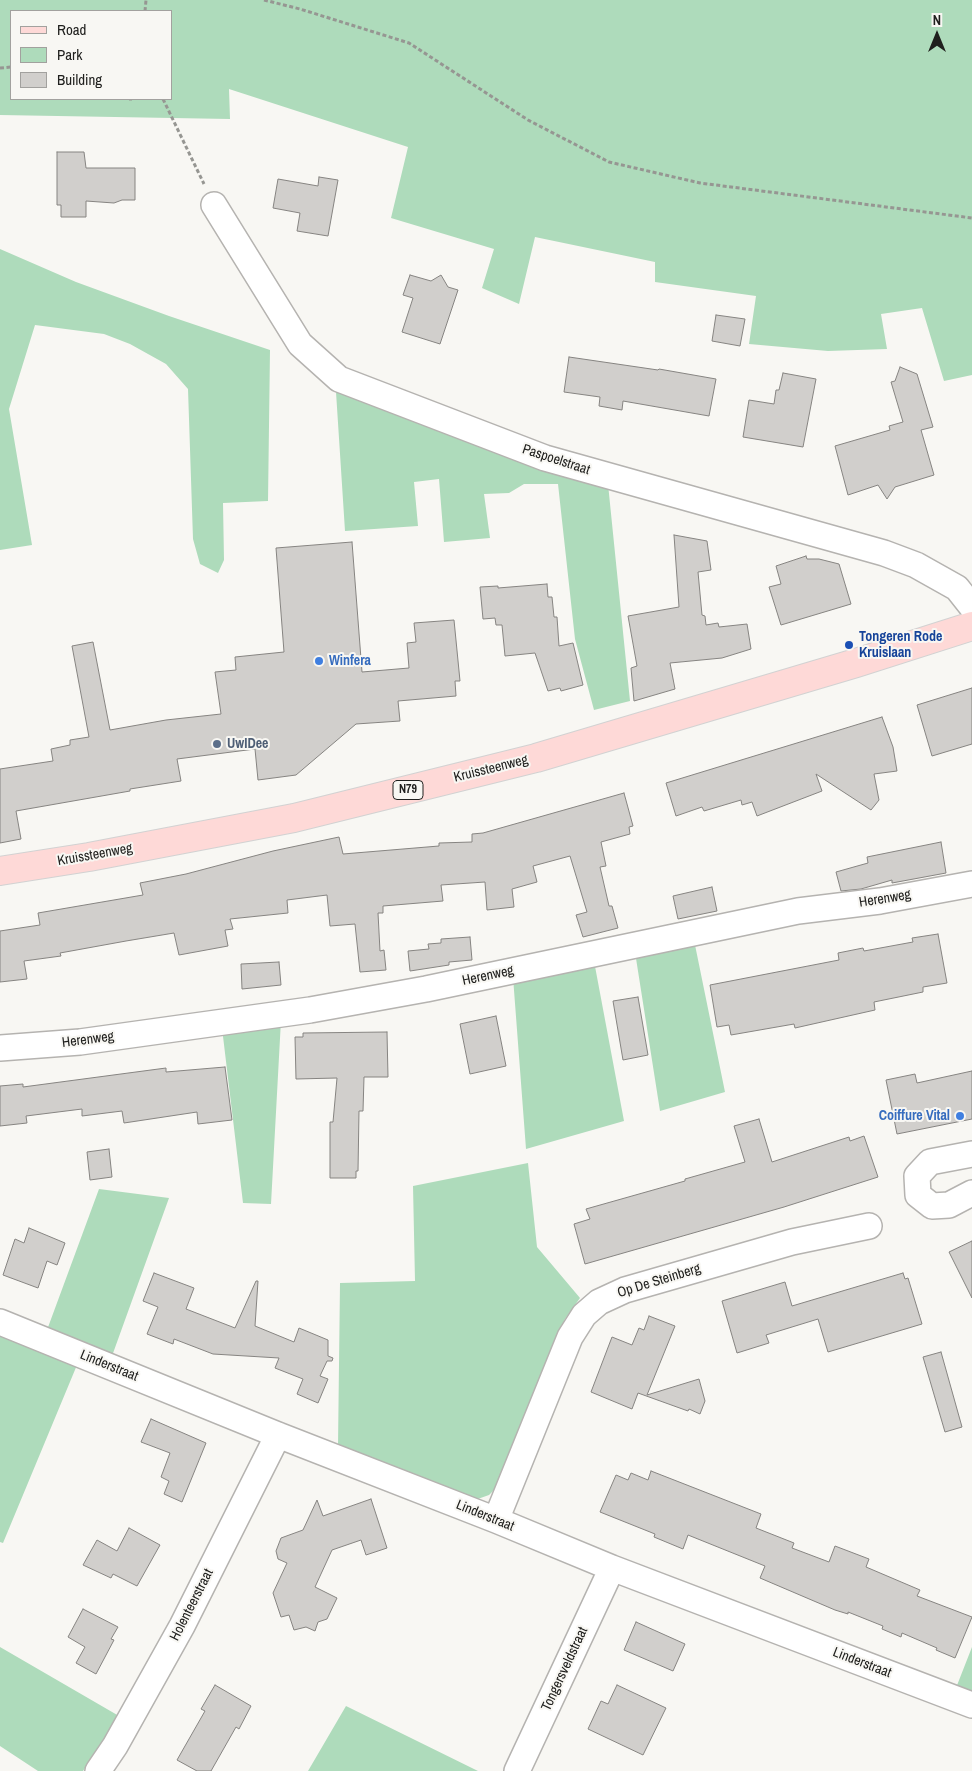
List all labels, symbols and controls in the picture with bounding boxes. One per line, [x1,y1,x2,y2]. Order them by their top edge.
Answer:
legend [10,10,172,100]
north arrow [912,10,962,60]
text: N [933,11,941,29]
text: Road [57,19,86,40]
text: Park [57,44,82,65]
text: Building [57,69,102,90]
street label: Paspoelstraat [520,441,592,479]
place label: Tongeren Rode Kruislaan [859,629,942,662]
marker: Tongeren Rode Kruislaan [843,639,855,651]
place label: Winfera [329,653,371,669]
marker: Winfera [313,655,325,667]
place label: UwIDee [227,736,268,752]
marker: UwIDee [211,738,223,750]
street label: Kruissteenweg [452,752,530,786]
road number: N79 [393,780,423,800]
street label: Kruissteenweg [56,840,134,870]
street label: Herenweg [858,887,912,911]
street label: Herenweg [461,962,515,990]
street label: Herenweg [61,1028,115,1052]
place label: Coiffure Vital [879,1108,950,1124]
marker: Coiffure Vital [954,1110,966,1122]
street label: Op De Steinberg [615,1260,703,1302]
street label: Linderstraat [77,1347,141,1385]
street label: Linderstraat [453,1497,517,1535]
street label: Holenteerstraat [167,1566,217,1644]
street label: Tongersveldstraat [538,1624,592,1714]
street label: Linderstraat [830,1644,894,1682]

